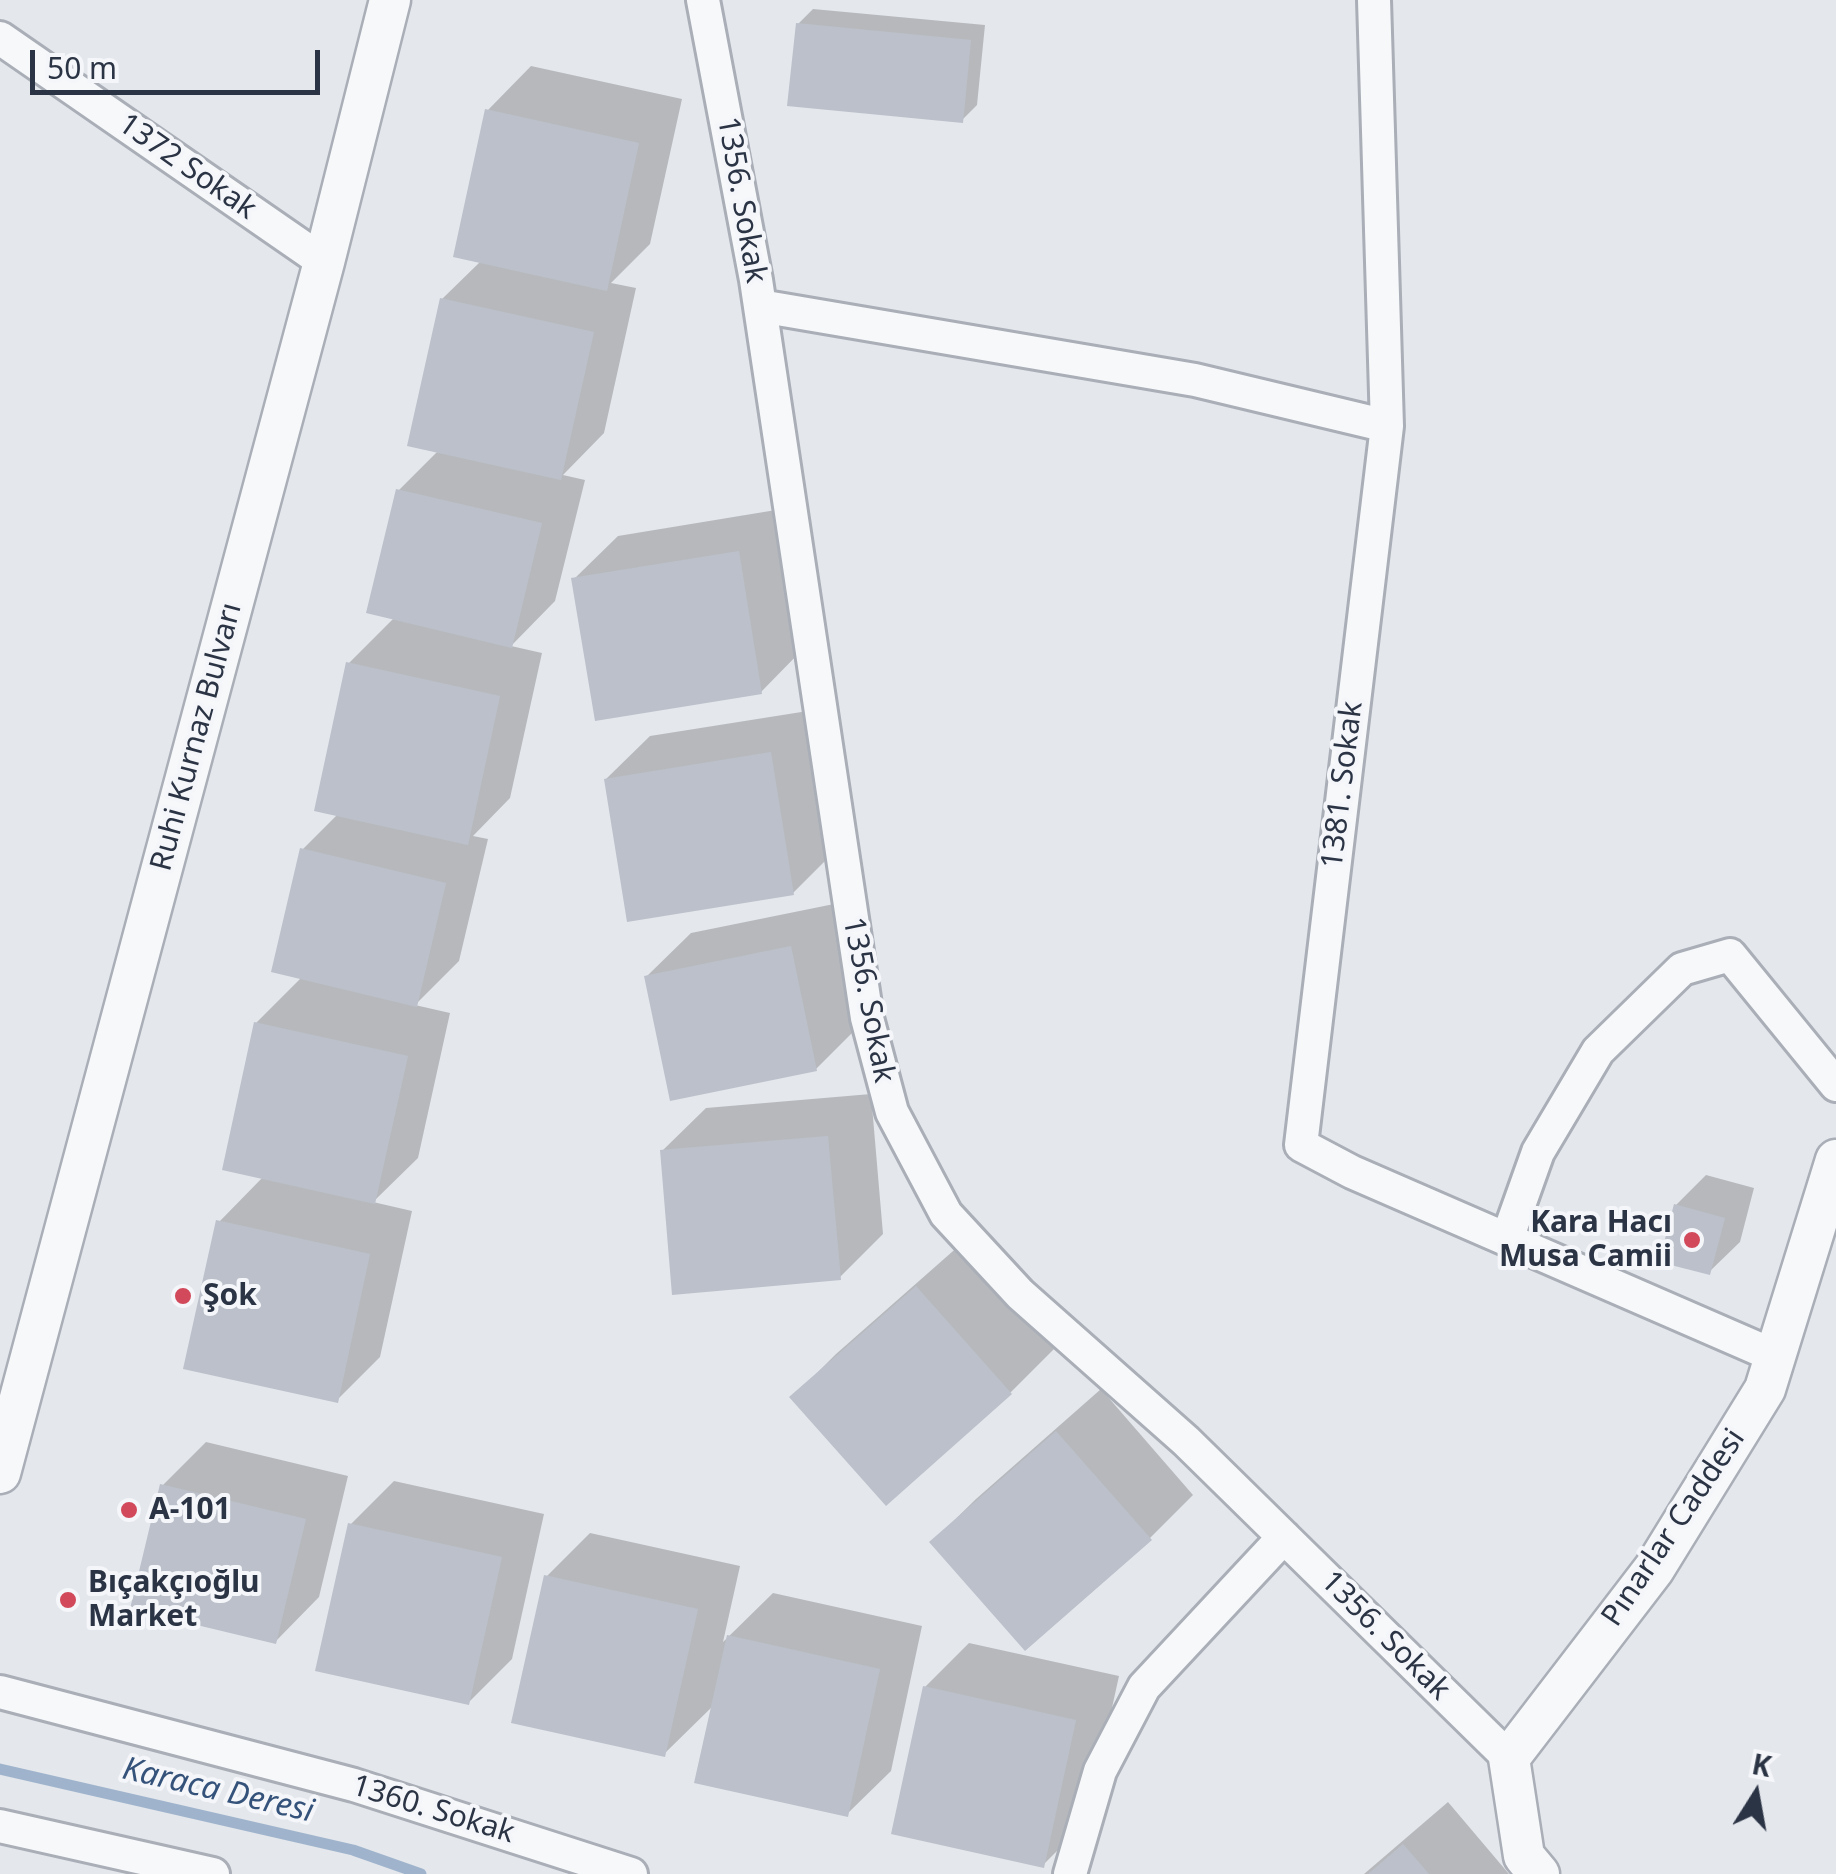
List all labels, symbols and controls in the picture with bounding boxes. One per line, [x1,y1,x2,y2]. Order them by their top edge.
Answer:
scale bar [35,30,325,92]
text: 50 m [47,47,117,88]
street label: 1372 Sokak [111,106,263,228]
street label: 1356. Sokak [709,114,773,286]
street label: Ruhi Kurnaz Bulvarı [144,599,250,875]
street label: 1381. Sokak [1315,699,1371,871]
street label: 1356. Sokak [834,914,902,1086]
place label: Kara Hacı Musa Camii [1499,1205,1672,1276]
marker: Kara Hacı Musa Camii [1681,1229,1703,1251]
place label: Şok [203,1278,257,1314]
marker: Şok [172,1285,194,1307]
street label: Pınarlar Caddesi [1595,1423,1753,1633]
place label: A-101 [149,1492,231,1528]
marker: A-101 [118,1499,140,1521]
street label: 1356. Sokak [1313,1564,1457,1708]
place label: Bıçakçıoğlu Market [88,1565,260,1636]
marker: Bıçakçıoğlu Market [57,1589,79,1611]
north arrow [1706,1744,1806,1844]
text: K [1749,1744,1774,1785]
water label: Karaca Deresi [119,1750,317,1832]
street label: 1360. Sokak [347,1768,519,1852]

